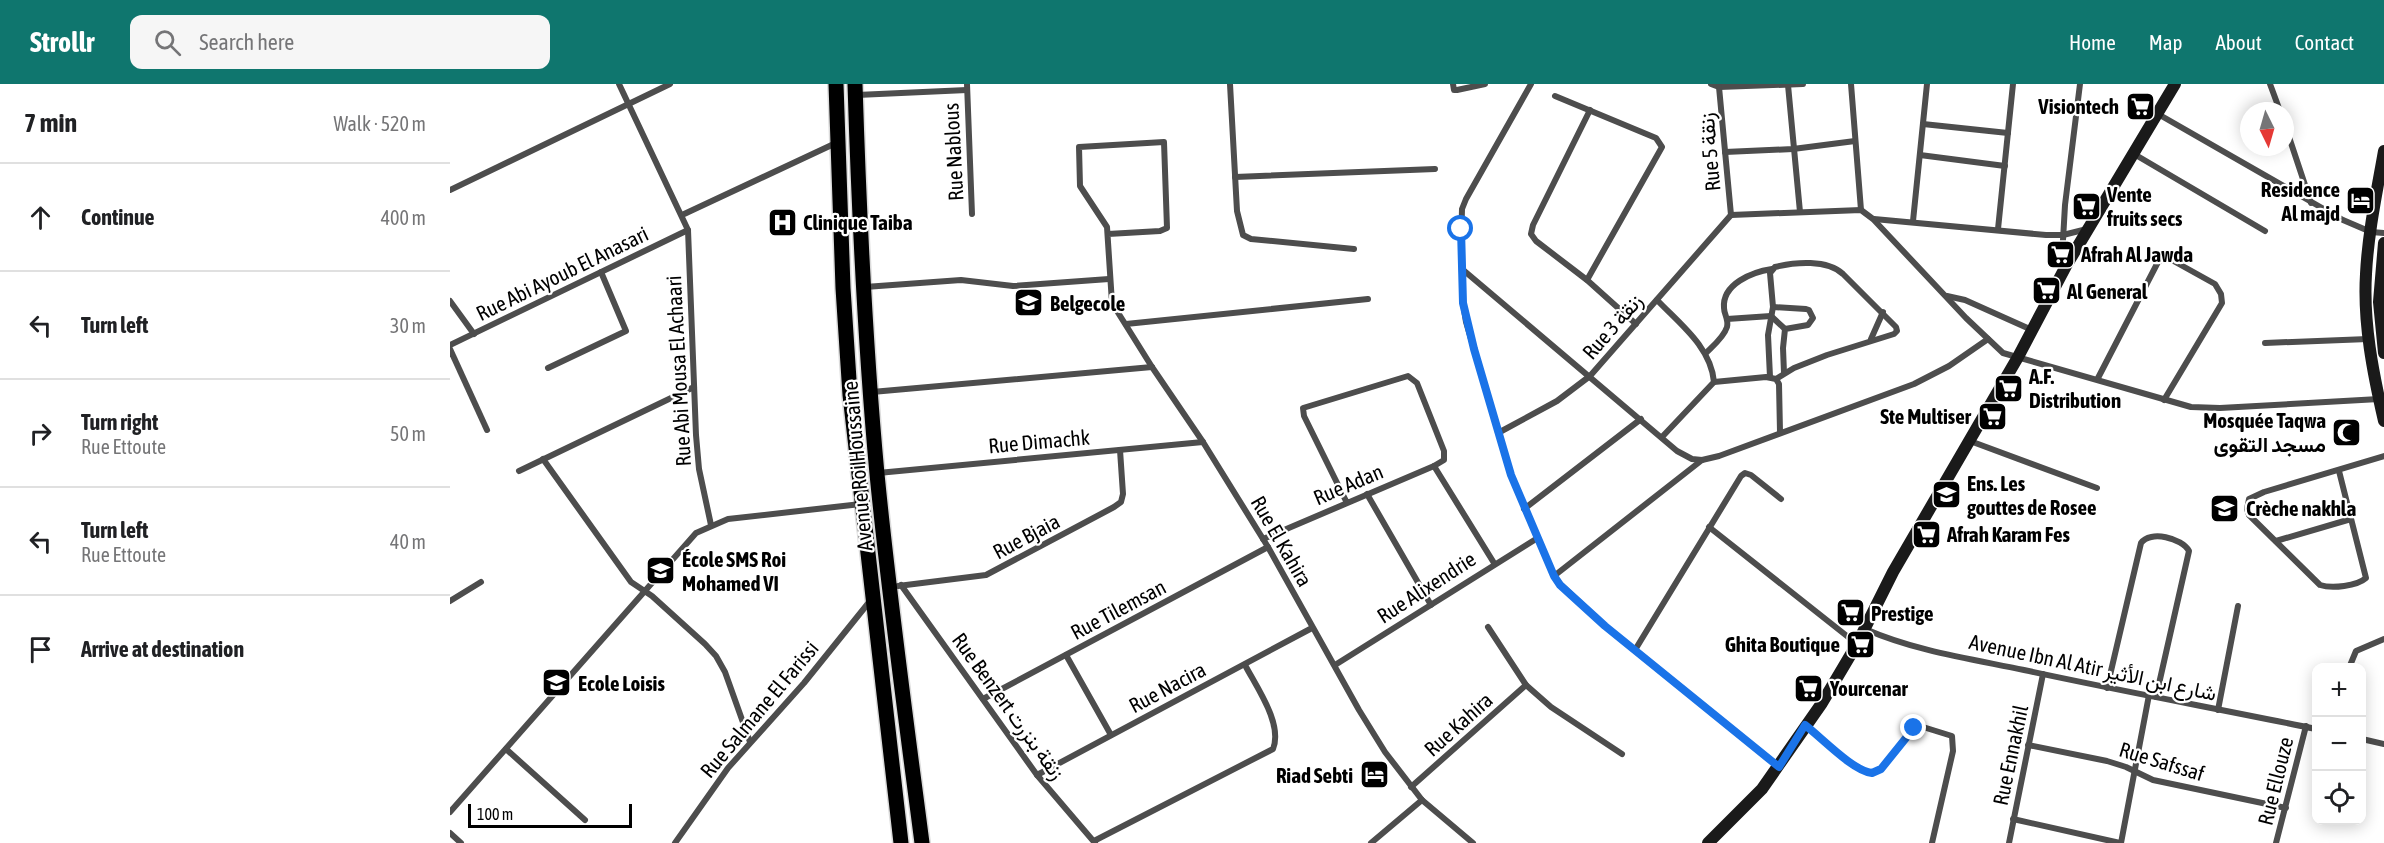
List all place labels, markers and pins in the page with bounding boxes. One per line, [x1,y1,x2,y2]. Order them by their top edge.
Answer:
supermarket icon: Visiontech [2124,90,2156,122]
place label: Visiontech [2037,94,2119,118]
place label: Residence Al majd [2261,177,2340,225]
place label: Vente fruits secs [2106,182,2183,230]
hotel icon: Residence Al majd [2345,185,2377,217]
supermarket icon: Vente fruits secs [2070,190,2102,222]
hospital icon: Clinique Taiba [766,206,798,238]
place label: Clinique Taiba [803,210,913,234]
supermarket icon: Afrah Al Jawda [2044,238,2076,270]
place label: Afrah Al Jawda [2080,242,2193,266]
supermarket icon: Al General [2030,275,2062,307]
place label: Al General [2066,279,2148,303]
school or university icon: Belgecole [1013,287,1045,319]
place label: Belgecole [1050,291,1125,315]
place label: A.F. Distribution [2028,364,2121,412]
supermarket icon: A.F. Distribution [1992,372,2024,404]
supermarket icon: Ste Multiser [1976,400,2008,432]
place label: Ste Multiser [1880,404,1972,428]
place label: Mosquée Taqwa مسجد التقوى [2203,408,2326,458]
mosque icon: Mosquée Taqwa مسجد التقوى [2331,416,2363,448]
place label: Ens. Les gouttes de Rosee [1967,471,2096,519]
school or university icon: Ens. Les gouttes de Rosee [1930,479,1962,511]
school or university icon: Crèche nakhla [2209,492,2241,524]
place label: Crèche nakhla [2246,496,2356,520]
supermarket icon: Afrah Karam Fes [1910,518,1942,550]
place label: Afrah Karam Fes [1946,522,2070,546]
place label: École SMS Roi Mohamed VI [682,547,786,595]
school or university icon: École SMS Roi Mohamed VI [645,555,677,587]
supermarket icon: Prestige [1834,597,1866,629]
place label: Prestige [1871,601,1933,625]
supermarket icon: Ghita Boutique [1845,628,1877,660]
place label: Ghita Boutique [1725,632,1840,656]
school or university icon: Ecole Loisis [541,667,573,699]
place label: Ecole Loisis [578,671,665,695]
supermarket icon: Yourcenar [1793,672,1825,704]
place label: Yourcenar [1829,676,1909,700]
hotel icon: Riad Sebti [1358,759,1390,791]
place label: Riad Sebti [1276,763,1353,787]

